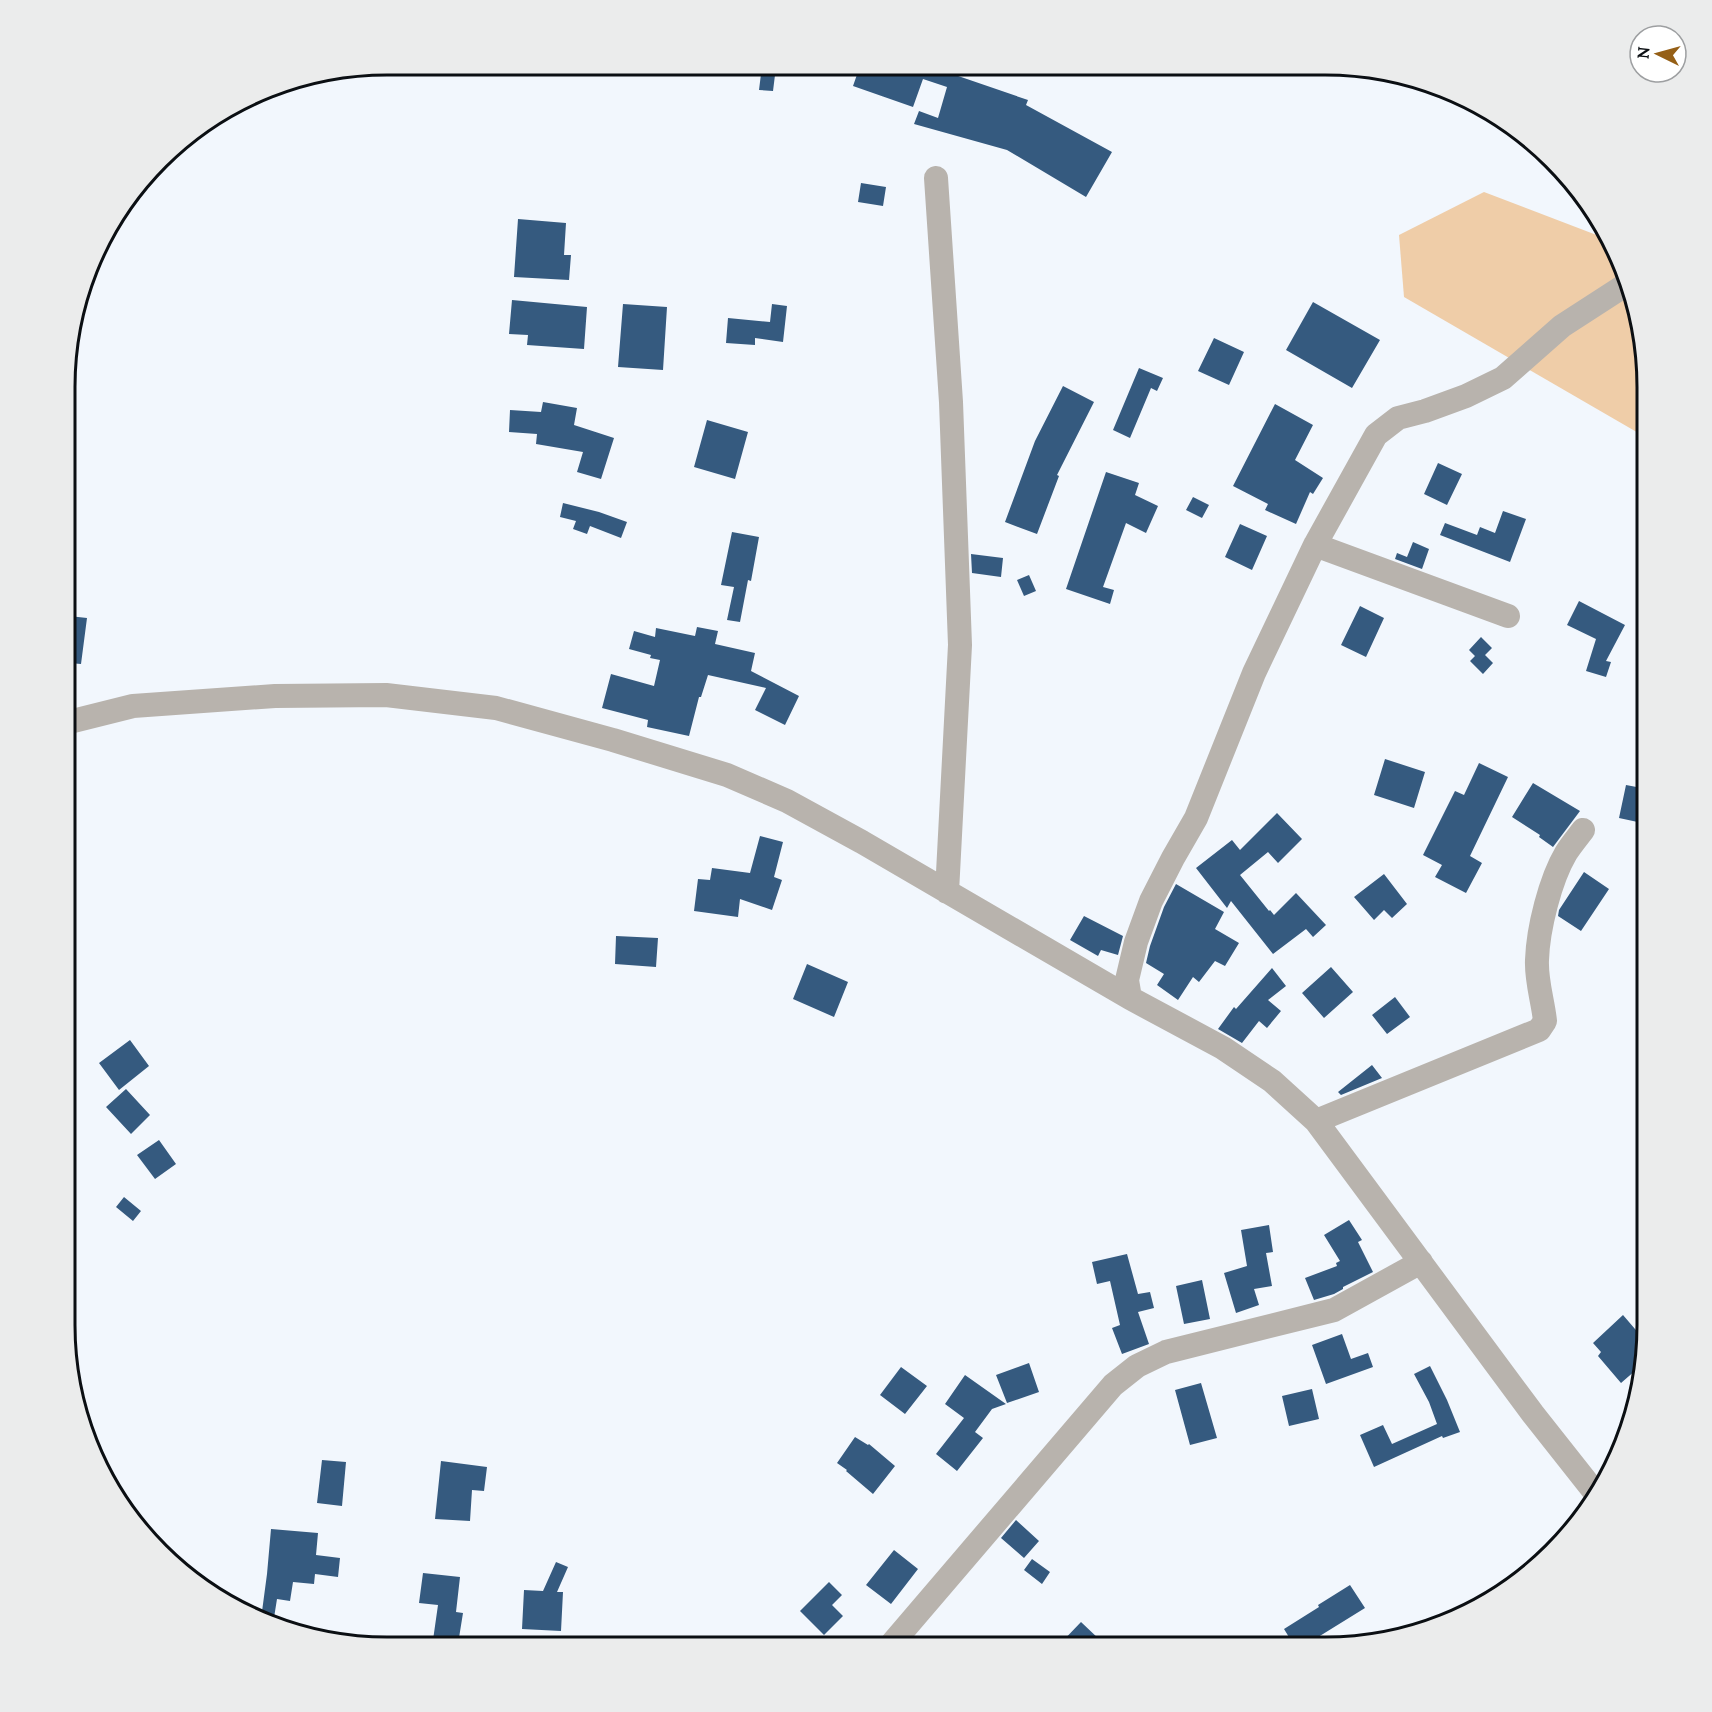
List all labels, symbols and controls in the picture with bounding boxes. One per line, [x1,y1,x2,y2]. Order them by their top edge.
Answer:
north arrow [1628,24,1688,84]
text: N [1633,46,1654,60]

